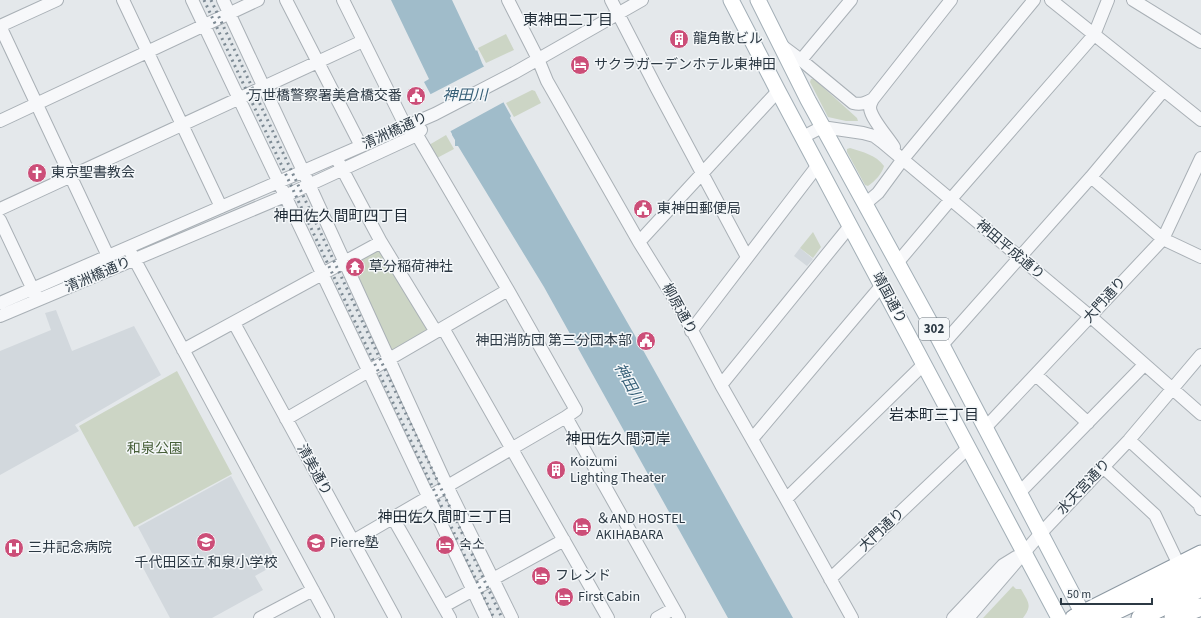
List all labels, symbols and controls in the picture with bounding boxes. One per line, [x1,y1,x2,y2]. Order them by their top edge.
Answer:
district label: 東神田二丁目 [523,10,613,31]
building icon: 龍角散ビル [668,28,690,50]
place label: 龍角散ビル [693,29,763,49]
hotel icon: サクラガーデンホテル東神田 [569,54,591,76]
place label: サクラガーデンホテル東神田 [594,55,776,75]
public building icon: 万世橋警察署美倉橋交番 [405,85,427,107]
water label: 神田川 [442,85,489,106]
place label: 万世橋警察署美倉橋交番 [248,86,402,106]
street label: 清洲橋通り [359,108,431,154]
church icon: 東京聖書教会 [26,162,48,184]
place label: 東京聖書教会 [51,163,135,183]
public building icon: 東神田郵便局 [632,198,654,220]
place label: 東神田郵便局 [657,199,741,219]
district label: 神田佐久間町四丁目 [273,206,409,227]
street label: 神田平成通り [971,215,1049,285]
street label: 清洲橋通り [62,252,134,298]
temple icon: 草分稲荷神社 [344,256,366,278]
place label: 草分稲荷神社 [369,257,453,277]
street label: 靖国通り [867,269,911,327]
street label: 大門通り [1079,273,1131,327]
street label: 柳原通り [657,280,701,338]
road number: 302 [919,318,949,340]
public building icon: 神田消防団 第三分団本部 [635,330,657,352]
place label: 神田消防団 第三分団本部 [475,331,632,351]
water label: 神田川 [609,359,650,411]
district label: 岩本町三丁目 [889,405,979,426]
district label: 神田佐久間河岸 [565,429,671,450]
park label: 和泉公園 [127,439,183,459]
street label: 清美通り [292,441,336,499]
place label: Koizumi Lighting Theater [570,452,666,488]
street label: 水天宮通り [1053,455,1115,519]
building icon: Koizumi Lighting Theater [545,459,567,481]
street label: 大門通り [855,504,909,556]
district label: 神田佐久間町三丁目 [377,507,513,528]
place label: ＆AND HOSTEL AKIHABARA [596,509,686,545]
hotel icon: ＆AND HOSTEL AKIHABARA [571,516,593,538]
school or university icon: 千代田区立 和泉小学校 [195,531,217,553]
school or university icon: Pierre塾 [305,532,327,554]
place label: Pierre塾 [330,533,379,553]
hotel icon: 숙소 [434,534,456,556]
place label: 숙소 [459,535,485,555]
hospital icon: 三井記念病院 [3,537,25,559]
place label: 三井記念病院 [28,538,112,558]
place label: 千代田区立 和泉小学校 [135,553,277,573]
hotel icon: フレンド [530,565,552,587]
place label: フレンド [555,566,611,586]
scale bar [1061,580,1152,606]
hotel icon: First Cabin [553,586,575,608]
text: 50 m [1067,586,1091,603]
place label: First Cabin [578,587,640,607]

